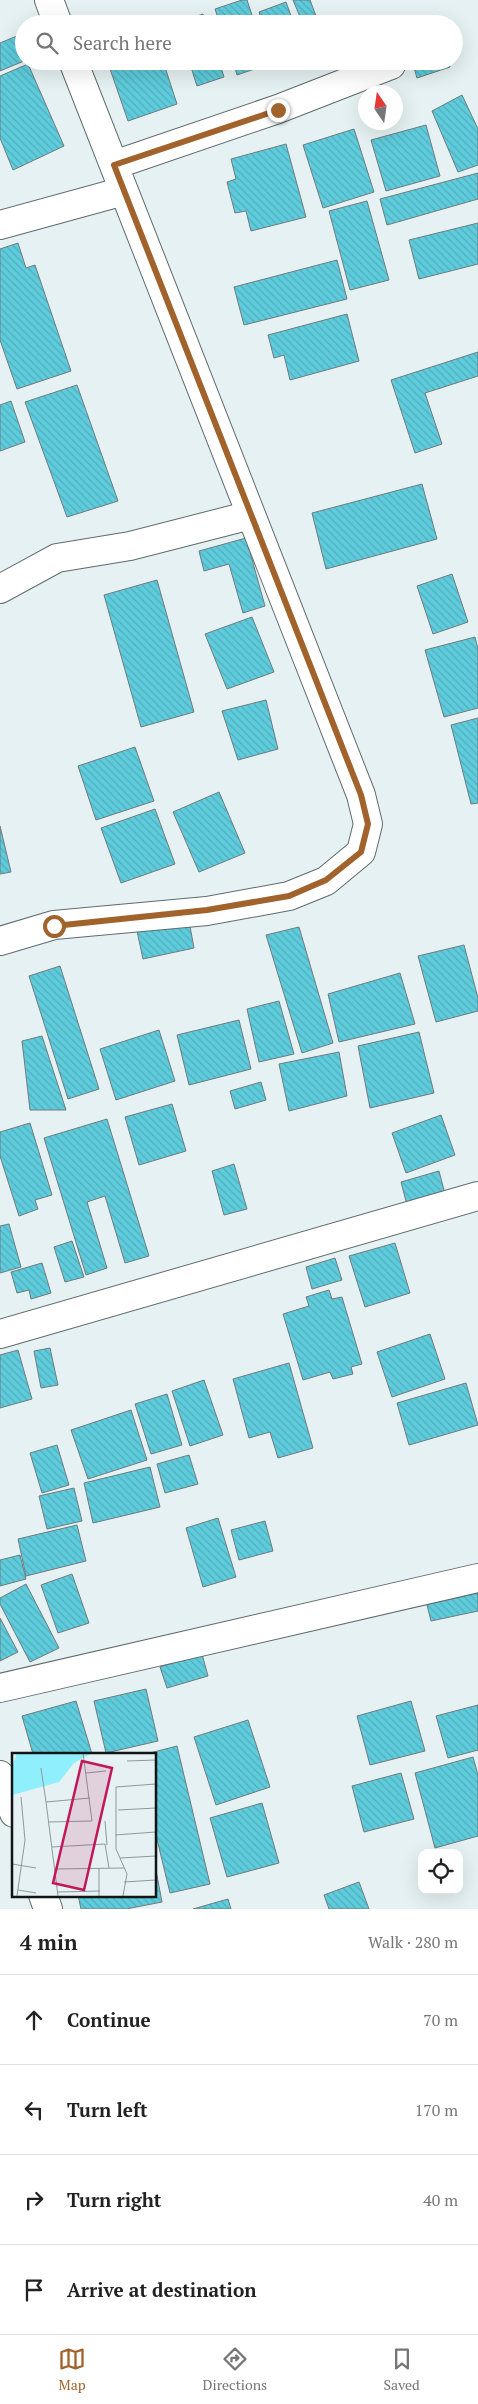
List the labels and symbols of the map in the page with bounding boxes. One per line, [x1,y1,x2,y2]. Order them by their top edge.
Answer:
north arrow [358,85,403,130]
route end [267,99,290,122]
route start [43,915,66,938]
inset map [12,1753,156,1896]

